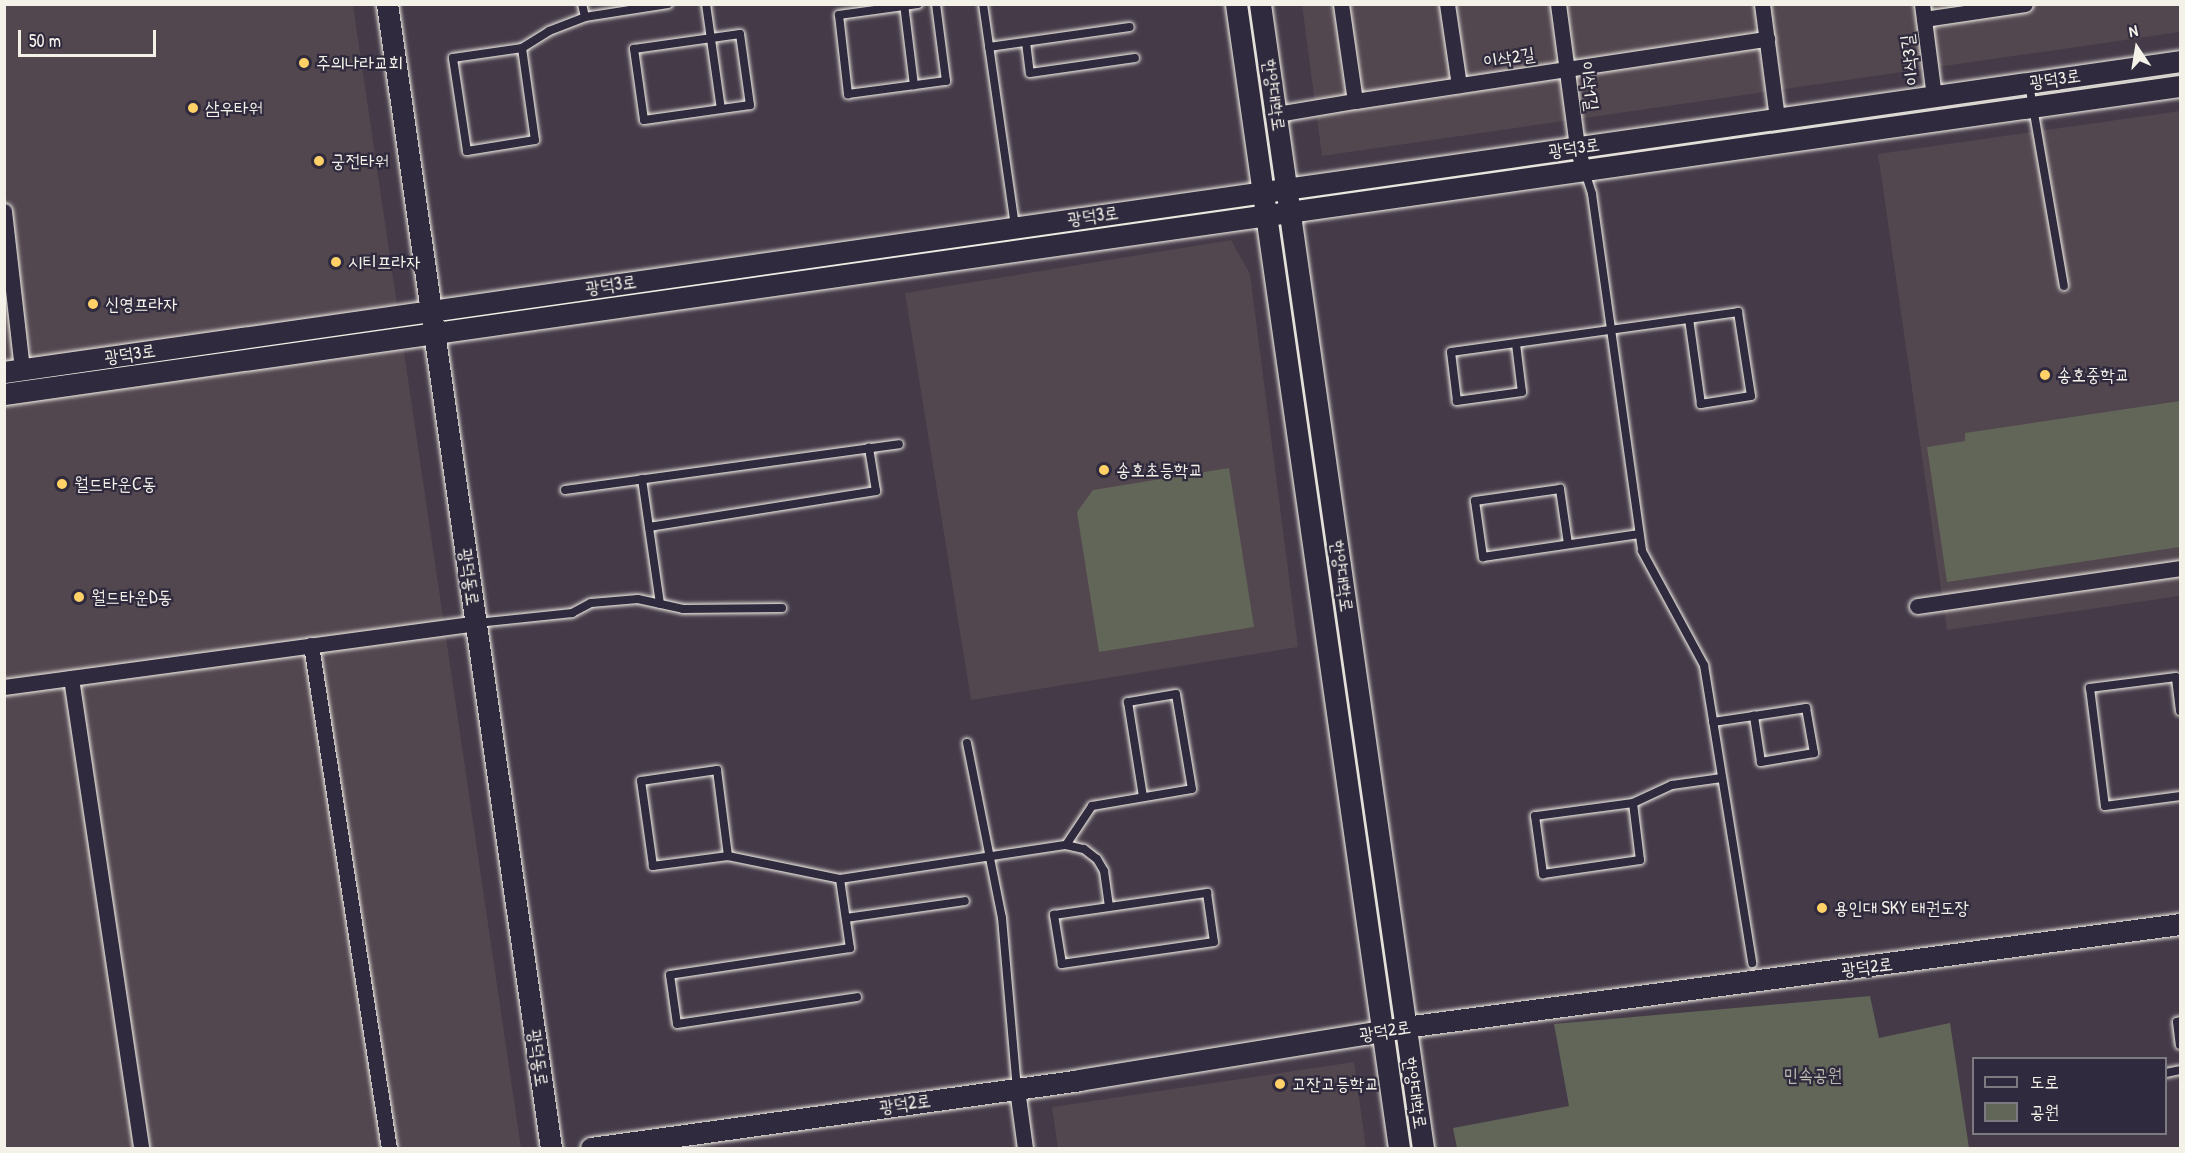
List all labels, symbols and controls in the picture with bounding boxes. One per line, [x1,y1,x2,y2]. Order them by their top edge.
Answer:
scale bar [21,18,159,56]
north arrow [2107,18,2167,78]
text: N [2127,19,2140,42]
text: 50 m [29,28,61,53]
street label: 이삭3길 [1896,33,1924,87]
street label: 이삭2길 [1482,43,1536,73]
place label: 주의나라교회 [316,52,403,74]
marker: 주의나라교회 [297,56,311,70]
street label: 한양대학로 [1258,58,1290,132]
street label: 이삭1길 [1575,60,1603,112]
street label: 광덕3로 [2028,65,2082,93]
place label: 삼우타워 [205,97,263,119]
marker: 삼우타워 [186,101,200,115]
street label: 광덕3로 [1547,134,1601,162]
place label: 궁전타워 [331,150,389,172]
marker: 궁전타워 [312,154,326,168]
street label: 광덕3로 [1066,202,1120,230]
place label: 시티프라자 [348,251,420,273]
marker: 시티프라자 [329,255,343,269]
street label: 광덕3로 [584,271,638,299]
place label: 신영프라자 [105,293,177,315]
marker: 신영프라자 [86,297,100,311]
street label: 광덕3로 [103,340,157,368]
place label: 송호중학교 [2057,364,2129,386]
marker: 송호중학교 [2038,368,2052,382]
place label: 송호초등학교 [1116,459,1203,481]
marker: 송호초등학교 [1097,463,1111,477]
place label: 월드타운C동 [74,473,156,495]
marker: 월드타운C동 [55,477,69,491]
street label: 한양대학로 [1326,539,1358,613]
street label: 광덕동로 [454,547,484,607]
place label: 월드타운D동 [91,586,172,608]
marker: 월드타운D동 [72,590,86,604]
place label: 용인대 SKY 태권도장 [1834,897,1969,919]
marker: 용인대 SKY 태권도장 [1815,901,1829,915]
street label: 광덕2로 [1840,953,1894,981]
street label: 광덕2로 [1358,1016,1412,1046]
street label: 광덕동로 [523,1028,553,1088]
street label: 한양대학로 [1399,1056,1431,1130]
legend [1972,1057,2167,1135]
park label: 민속공원 [1784,1064,1842,1086]
text: 도로 [2030,1069,2059,1094]
place label: 고잔고등학교 [1292,1073,1379,1095]
marker: 고잔고등학교 [1273,1077,1287,1091]
street label: 광덕2로 [878,1090,932,1118]
text: 공원 [2030,1099,2059,1124]

